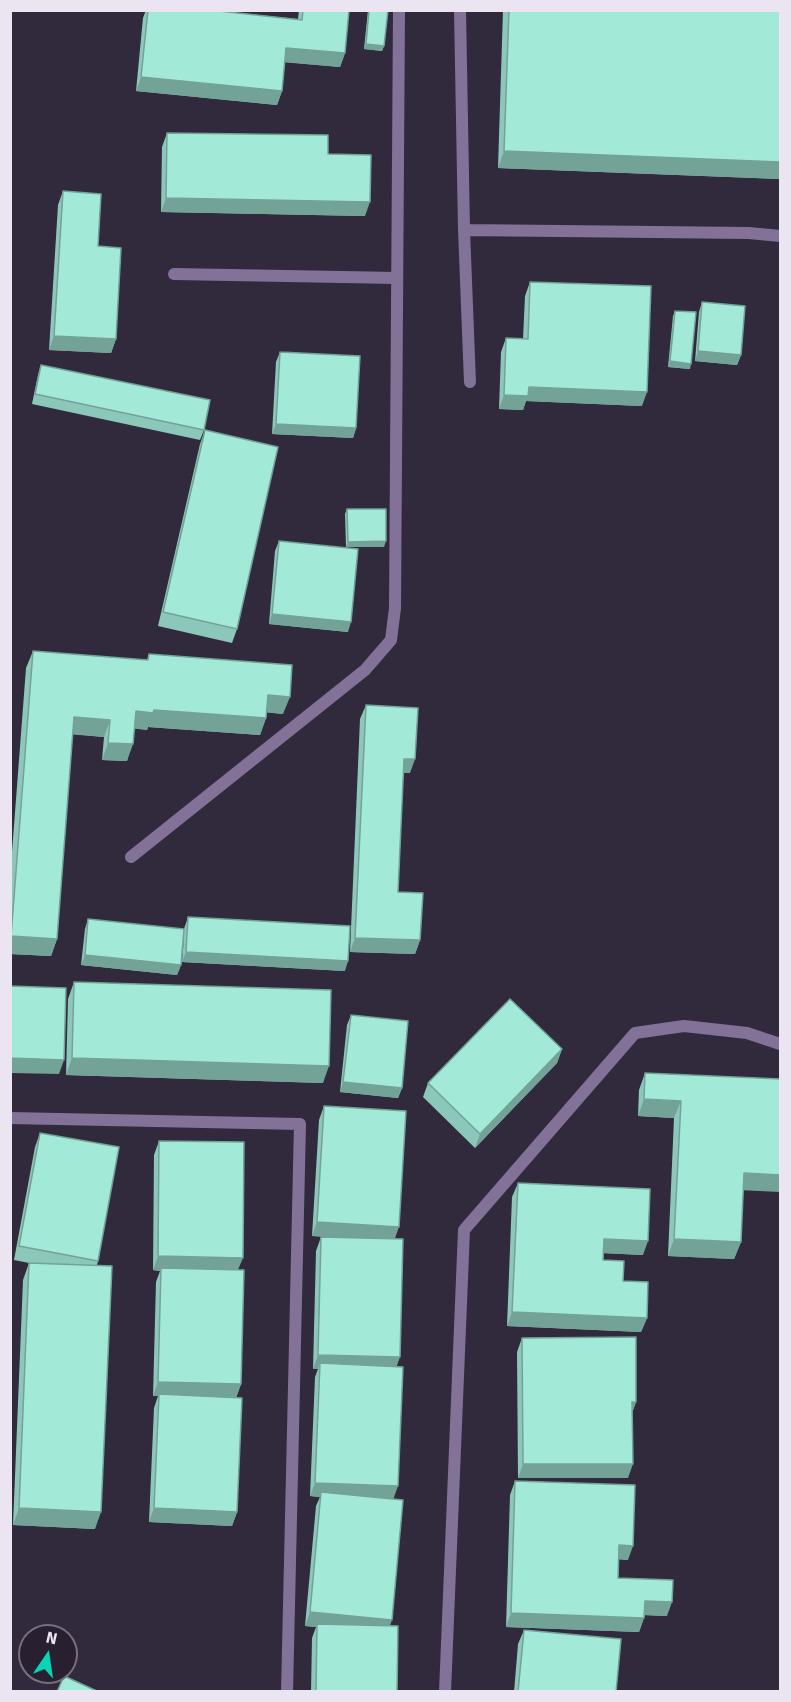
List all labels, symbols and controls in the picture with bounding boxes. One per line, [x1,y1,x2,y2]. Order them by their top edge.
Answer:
north arrow [18,1624,78,1684]
text: N [44,1627,59,1649]

